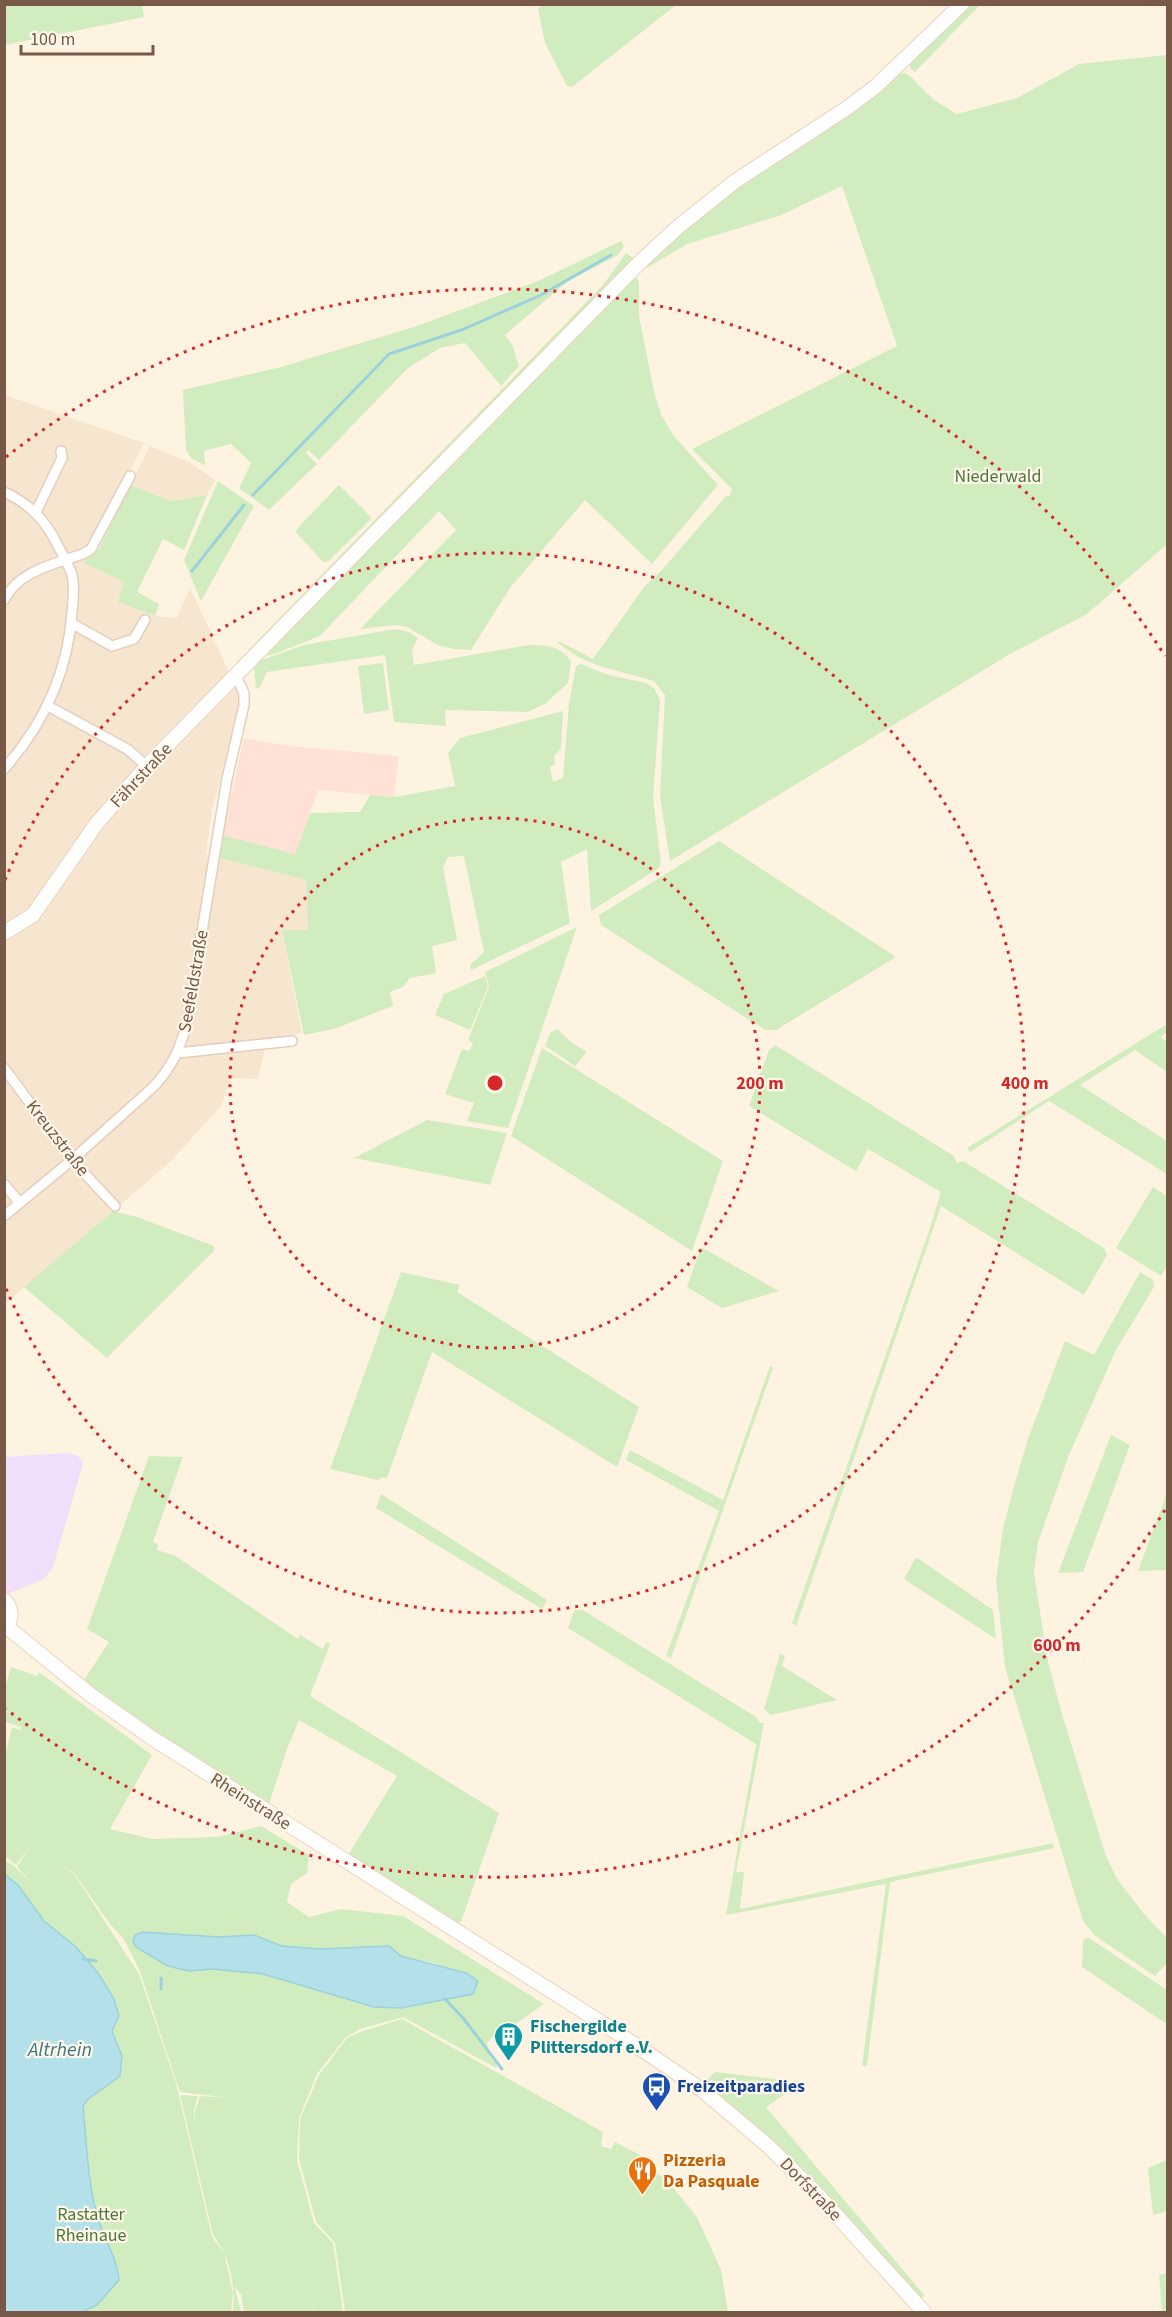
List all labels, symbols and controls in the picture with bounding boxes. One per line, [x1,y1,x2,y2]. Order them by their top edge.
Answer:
scale bar [21,18,153,56]
text: 100 m [30,27,75,52]
park label: Niederwald [955,464,1041,489]
street label: Fährstraße [105,737,178,813]
street label: Seefeldstraße [172,928,215,1034]
text: 200 m [736,1071,784,1096]
text: 400 m [1001,1071,1049,1096]
centre of rings [485,1073,505,1093]
street label: Kreuzstraße [20,1095,95,1182]
text: 600 m [1033,1633,1081,1658]
street label: Rheinstraße [206,1767,296,1836]
place label: Fischergilde Plittersdorf e.V. [530,2014,653,2060]
building icon: Fischergilde Plittersdorf e.V. [493,2020,525,2062]
water label: Altrhein [26,2036,92,2064]
bus stop icon: Freizeitparadies [640,2070,672,2112]
place label: Freizeitparadies [677,2074,805,2099]
place label: Pizzeria Da Pasquale [663,2148,760,2194]
street label: Dorfstraße [774,2152,847,2227]
restaurant icon: Pizzeria Da Pasquale [626,2154,658,2196]
park label: Rastatter Rheinaue [55,2202,127,2248]

